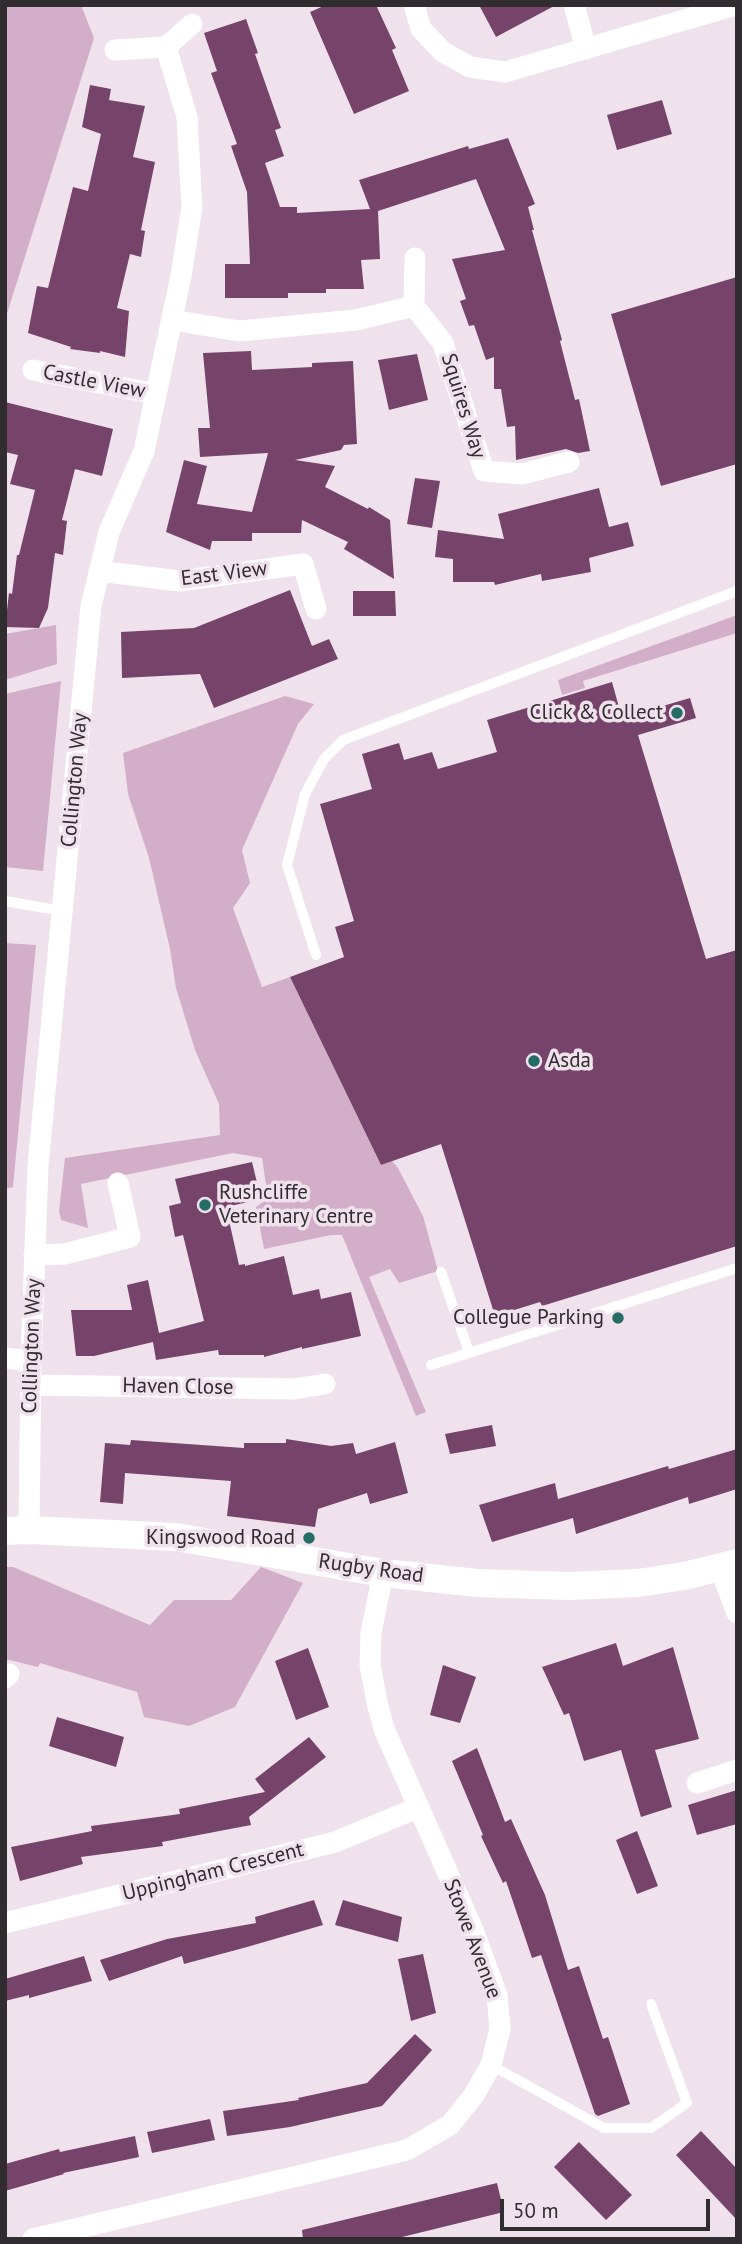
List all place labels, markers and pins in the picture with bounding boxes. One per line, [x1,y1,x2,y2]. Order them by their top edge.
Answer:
place label: Click & Collect [530,700,663,726]
marker: Click & Collect [669,705,685,721]
place label: Asda [548,1048,591,1074]
marker: Asda [526,1053,542,1069]
place label: Rushcliffe Veterinary Centre [219,1180,373,1230]
marker: Rushcliffe Veterinary Centre [197,1197,213,1213]
place label: Collegue Parking [453,1305,604,1331]
marker: Collegue Parking [610,1310,626,1326]
place label: Kingswood Road [146,1525,295,1551]
marker: Kingswood Road [301,1530,317,1546]

